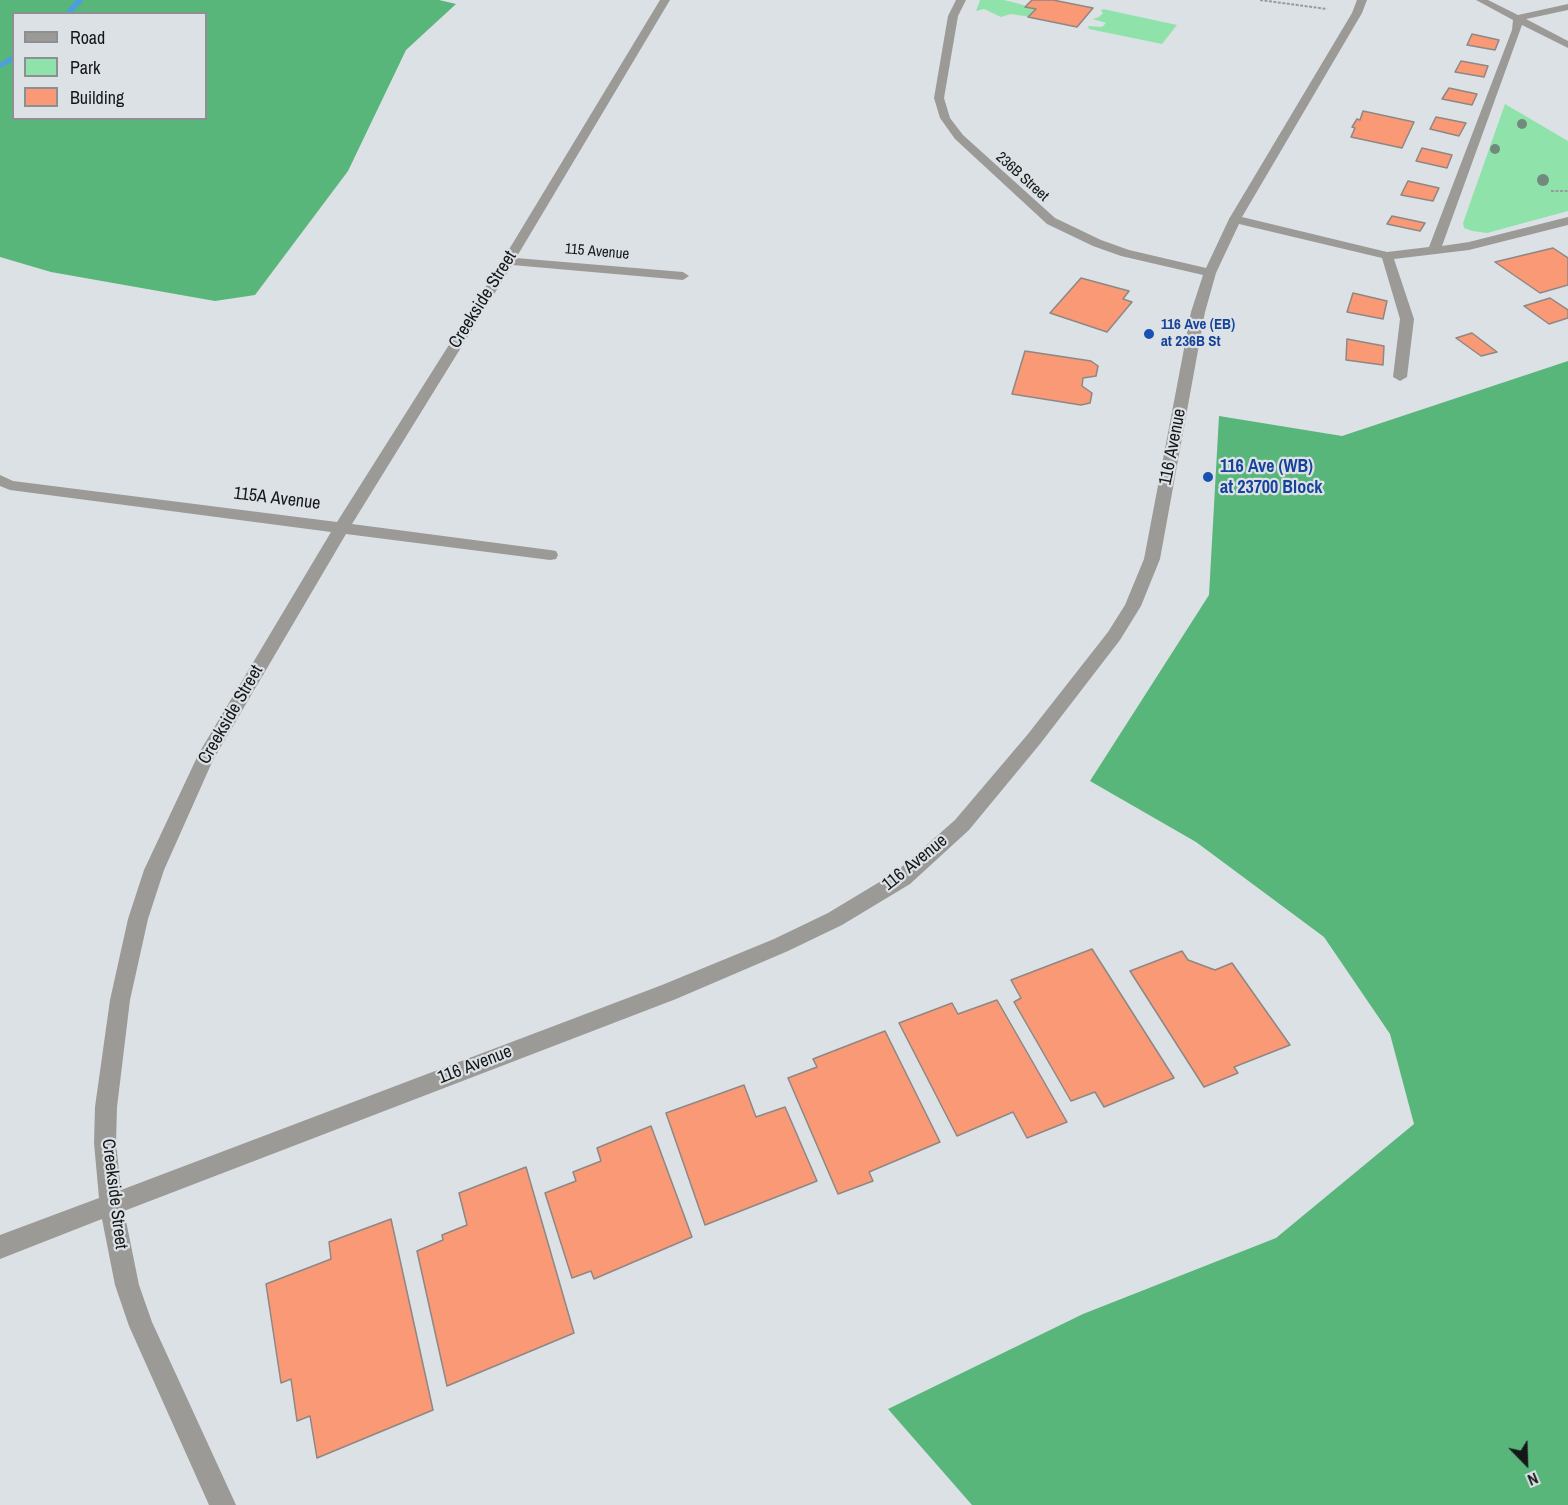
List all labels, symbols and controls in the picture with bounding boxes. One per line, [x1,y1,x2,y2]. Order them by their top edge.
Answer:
legend [12,12,207,120]
text: Road [70,25,105,50]
text: Park [70,55,100,80]
text: Building [70,85,124,110]
street label: 236B Street [992,149,1052,205]
street label: 115 Avenue [564,240,630,264]
street label: Creekside Street [444,247,522,353]
place label: 116 Ave (EB) at 236B St [1161,316,1235,351]
marker: 116 Ave (EB) at 236B St [1142,327,1156,341]
street label: 116 Avenue [1155,407,1191,487]
place label: 116 Ave (WB) at 23700 Block [1220,456,1323,498]
marker: 116 Ave (WB) at 23700 Block [1201,470,1215,484]
street label: 115A Avenue [232,483,322,515]
street label: Creekside Street [194,662,268,768]
street label: 116 Avenue [878,830,952,896]
street label: 116 Avenue [435,1041,515,1089]
street label: Creekside Street [97,1138,131,1250]
north arrow [1496,1433,1556,1493]
text: N [1524,1468,1542,1492]

